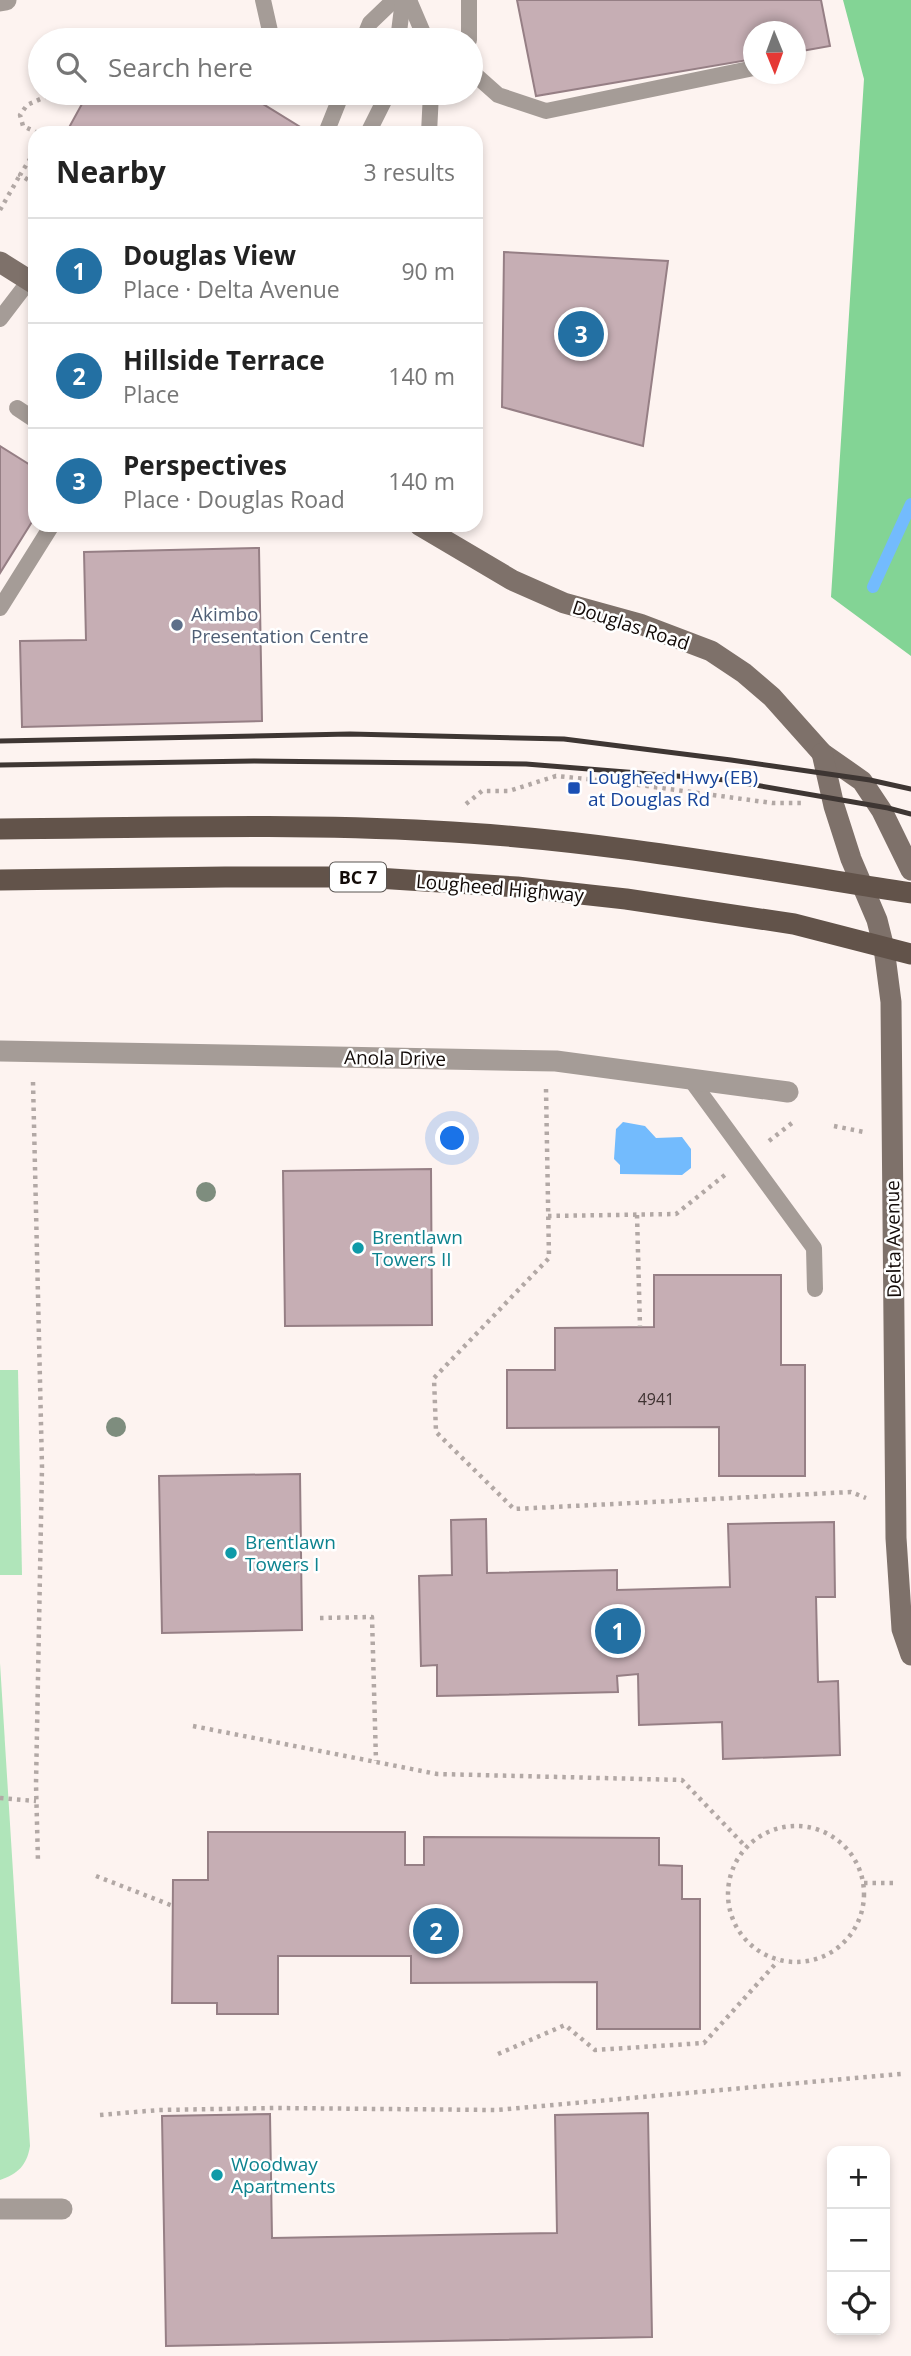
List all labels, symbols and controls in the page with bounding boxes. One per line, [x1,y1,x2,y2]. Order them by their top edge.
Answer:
north arrow [743,21,806,84]
search box [28,28,483,105]
icon: search [52,48,90,86]
text: Search here [108,49,253,85]
text: Nearby [56,151,166,192]
text: 3 results [364,156,455,188]
text: Douglas View [123,237,296,273]
text: 1 [72,255,86,287]
text: 90 m [401,255,455,287]
text: Place · Delta Avenue [123,273,340,305]
pin: 3 [558,308,604,360]
text: Hillside Terrace [123,342,325,378]
text: 2 [72,360,86,392]
text: 140 m [388,360,455,392]
text: Place [123,378,179,410]
text: Perspectives [123,447,287,483]
text: 3 [72,465,86,497]
text: 140 m [388,465,455,497]
text: Place · Douglas Road [123,483,345,515]
street label: Douglas Road [569,594,693,656]
place label: Akimbo Presentation Centre [191,601,369,649]
marker: Akimbo Presentation Centre [169,617,185,633]
place label: Lougheed Hwy (EB) at Douglas Rd [588,764,758,812]
marker: Lougheed Hwy (EB) at Douglas Rd [566,780,582,796]
road number: BC 7 [330,862,386,892]
street label: Lougheed Highway [415,868,586,908]
street label: Anola Drive [344,1044,446,1072]
your location [435,1121,469,1155]
street label: Delta Avenue [879,1180,907,1298]
place label: Brentlawn Towers II [372,1224,463,1272]
marker: Brentlawn Towers II [350,1240,366,1256]
house number: 4941 [638,1388,674,1410]
place label: Brentlawn Towers I [245,1529,336,1577]
marker: Brentlawn Towers I [223,1545,239,1561]
pin: 1 [595,1605,641,1657]
pin: 2 [413,1905,459,1957]
map controls [827,2146,890,2335]
button: + [827,2146,890,2209]
place label: Woodway Apartments [231,2151,335,2199]
marker: Woodway Apartments [209,2167,225,2183]
button: − [827,2209,890,2272]
button: locate [827,2272,890,2335]

